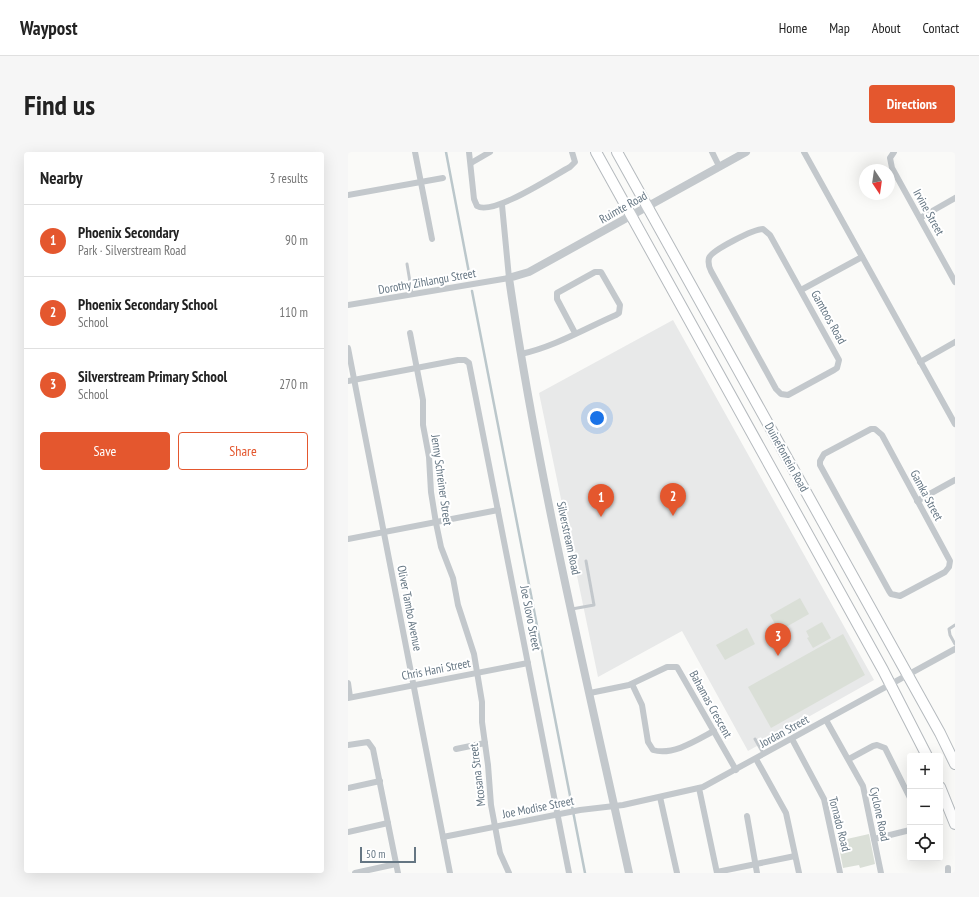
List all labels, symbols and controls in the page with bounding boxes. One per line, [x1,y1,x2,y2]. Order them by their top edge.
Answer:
text: Waypost [20,16,77,40]
text: Home [779,19,807,37]
text: Map [829,19,850,37]
text: About [872,19,901,37]
text: Contact [923,19,959,37]
button: Directions [869,85,955,123]
text: Find us [24,86,95,123]
north arrow [859,164,895,200]
text: Nearby [40,167,83,189]
text: 3 results [269,170,308,187]
street label: Irvine Street [910,186,948,239]
street label: Ruimte Road [596,188,650,226]
text: Phoenix Secondary [78,223,179,242]
text: 1 [50,232,56,249]
text: 90 m [285,232,308,249]
text: Park · Silverstream Road [78,242,186,259]
street label: Dorothy Zihlangu Street [377,265,478,297]
street label: Gamtoos Road [808,287,850,347]
text: Phoenix Secondary School [78,295,217,314]
text: 2 [50,304,56,321]
text: 110 m [279,304,308,321]
text: School [78,314,108,331]
text: Silverstream Primary School [78,367,227,386]
text: 3 [50,376,56,393]
text: 270 m [279,376,308,393]
text: School [78,386,108,403]
your location [587,408,607,428]
street label: Duinefontein Road [762,420,812,494]
button: Save [40,432,170,470]
button: Share [178,432,308,470]
street label: Jenny Schreiner Street [428,433,456,527]
street label: Gamka Street [907,467,947,524]
pin: 2 [660,483,686,516]
pin: 1 [588,484,614,517]
street label: Silverstream Road [554,500,584,576]
street label: Oliver Tambo Avenue [394,564,426,652]
street label: Joe Slovo Street [517,583,545,652]
pin: 3 [765,623,791,656]
street label: Chris Hani Street [400,655,472,683]
street label: Bahamas Crescent [686,668,736,741]
street label: Jordan Street [756,711,812,751]
street label: Mcosana Street [466,742,488,807]
map controls [907,753,943,861]
button: + [907,753,943,789]
street label: Cyclone Road [867,786,893,842]
button: − [907,789,943,825]
street label: Joe Modise Street [500,793,576,821]
street label: Tornado Road [826,795,854,853]
button: locate [907,825,943,861]
scale bar [360,845,416,864]
text: 50 m [366,847,385,861]

